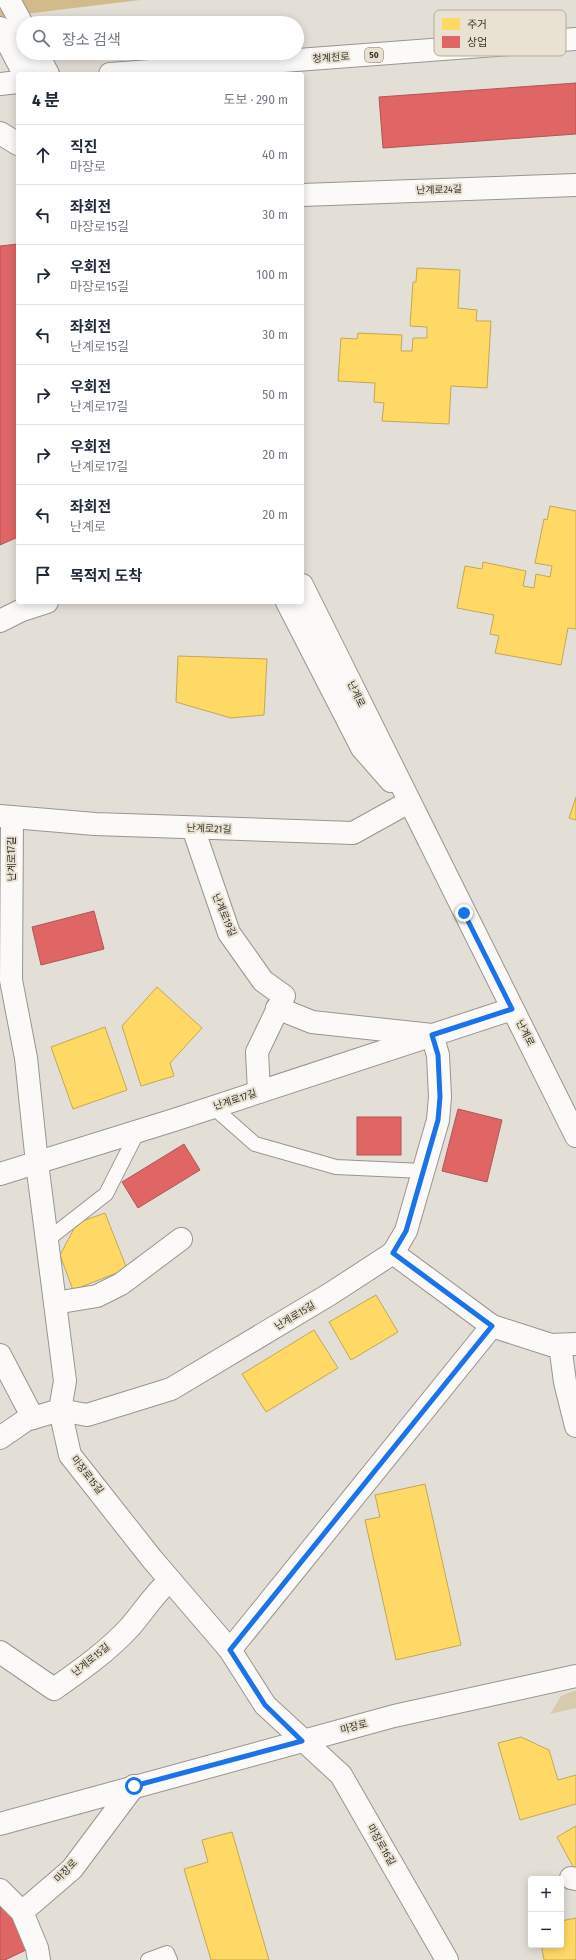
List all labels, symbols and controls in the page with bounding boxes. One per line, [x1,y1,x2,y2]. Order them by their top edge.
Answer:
legend [434,10,566,56]
search box [16,16,304,60]
text: 주거 [467,18,487,31]
icon: search [30,27,52,49]
text: 장소 검색 [62,31,121,49]
text: 상업 [467,36,487,49]
road number: 50 [365,48,383,62]
street label: 청계천로 [312,51,350,65]
text: 4 분 [32,90,60,111]
text: 도보 · 290 m [223,92,288,107]
text: 직진 [70,138,98,156]
icon: ahead [32,144,54,166]
text: 40 m [262,147,288,162]
text: 마장로 [70,159,106,174]
street label: 난계로24길 [416,183,462,197]
text: 좌회전 [70,198,111,216]
icon: left [32,204,54,226]
text: 30 m [262,207,288,222]
text: 마장로15길 [70,219,129,234]
text: 우회전 [70,258,111,276]
icon: right [32,264,54,286]
text: 100 m [256,267,288,282]
text: 마장로15길 [70,279,129,294]
text: 좌회전 [70,318,111,336]
icon: left [32,324,54,346]
text: 30 m [262,327,288,342]
text: 난계로15길 [70,339,129,354]
text: 우회전 [70,378,111,396]
icon: right [32,384,54,406]
text: 50 m [262,387,288,402]
text: 난계로17길 [70,399,128,414]
text: 우회전 [70,438,111,456]
icon: right [32,444,54,466]
text: 20 m [262,447,288,462]
text: 난계로17길 [70,459,128,474]
text: 좌회전 [70,498,111,516]
icon: left [32,504,54,526]
text: 20 m [262,507,288,522]
text: 난계로 [70,519,106,534]
icon: arrive [32,564,54,586]
text: 목적지 도착 [70,567,142,585]
street label: 난계로 [345,679,367,709]
street label: 난계로21길 [186,822,232,836]
street label: 난계로17길 [6,837,18,881]
street label: 난계로19길 [210,892,238,938]
route end [455,904,473,922]
street label: 난계로 [513,1018,537,1048]
street label: 난계로17길 [212,1087,258,1113]
street label: 난계로15길 [272,1299,318,1333]
street label: 마장로15길 [68,1453,106,1497]
street label: 난계로15길 [70,1641,112,1679]
street label: 마장로 [339,1718,369,1736]
route start [125,1777,143,1795]
street label: 마장로16길 [364,1822,398,1868]
street label: 마장로 [52,1857,80,1885]
map controls [528,1876,564,1948]
button: + [528,1876,564,1912]
button: − [528,1912,564,1948]

